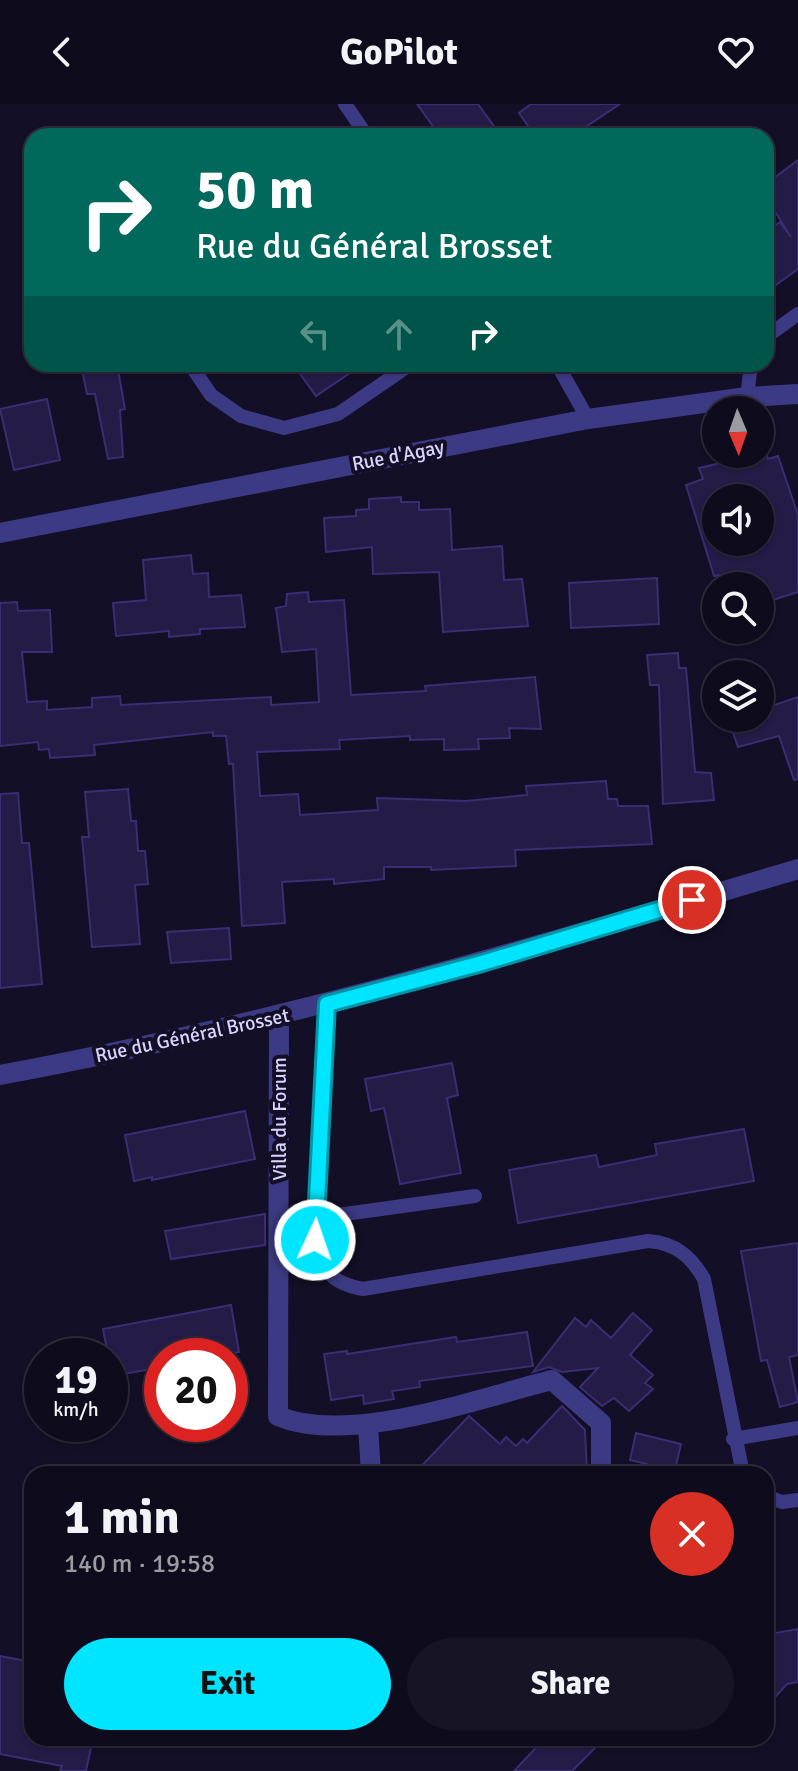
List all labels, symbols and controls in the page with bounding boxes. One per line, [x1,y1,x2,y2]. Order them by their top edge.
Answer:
icon: back [40,30,84,74]
text: GoPilot [340,30,458,75]
icon: heart [714,30,758,74]
text: 50 m [196,155,314,224]
icon: right [64,160,168,264]
text: Rue du Général Brosset [196,224,552,269]
icon: left [293,312,337,356]
icon: ahead [377,312,421,356]
icon: right [461,312,505,356]
north arrow [702,396,774,468]
map controls [702,396,774,732]
street label: Rue d'Agay [350,434,447,477]
button: sound [702,484,774,556]
button: search [702,572,774,644]
button: layers [702,660,774,732]
pin [658,866,726,934]
icon: arrive [670,878,714,922]
street label: Rue du Général Brosset [93,1003,292,1068]
street label: Villa du Forum [267,1057,292,1181]
position arrow [273,1198,357,1282]
speed limit sign: 20 [144,1338,248,1442]
text: 19 [54,1355,98,1405]
text: km/h [53,1397,99,1422]
text: 1 min [64,1488,180,1547]
button: close [650,1492,734,1576]
text: 140 m · 19:58 [64,1548,215,1580]
button: Exit [64,1638,391,1730]
button: Share [407,1638,734,1730]

